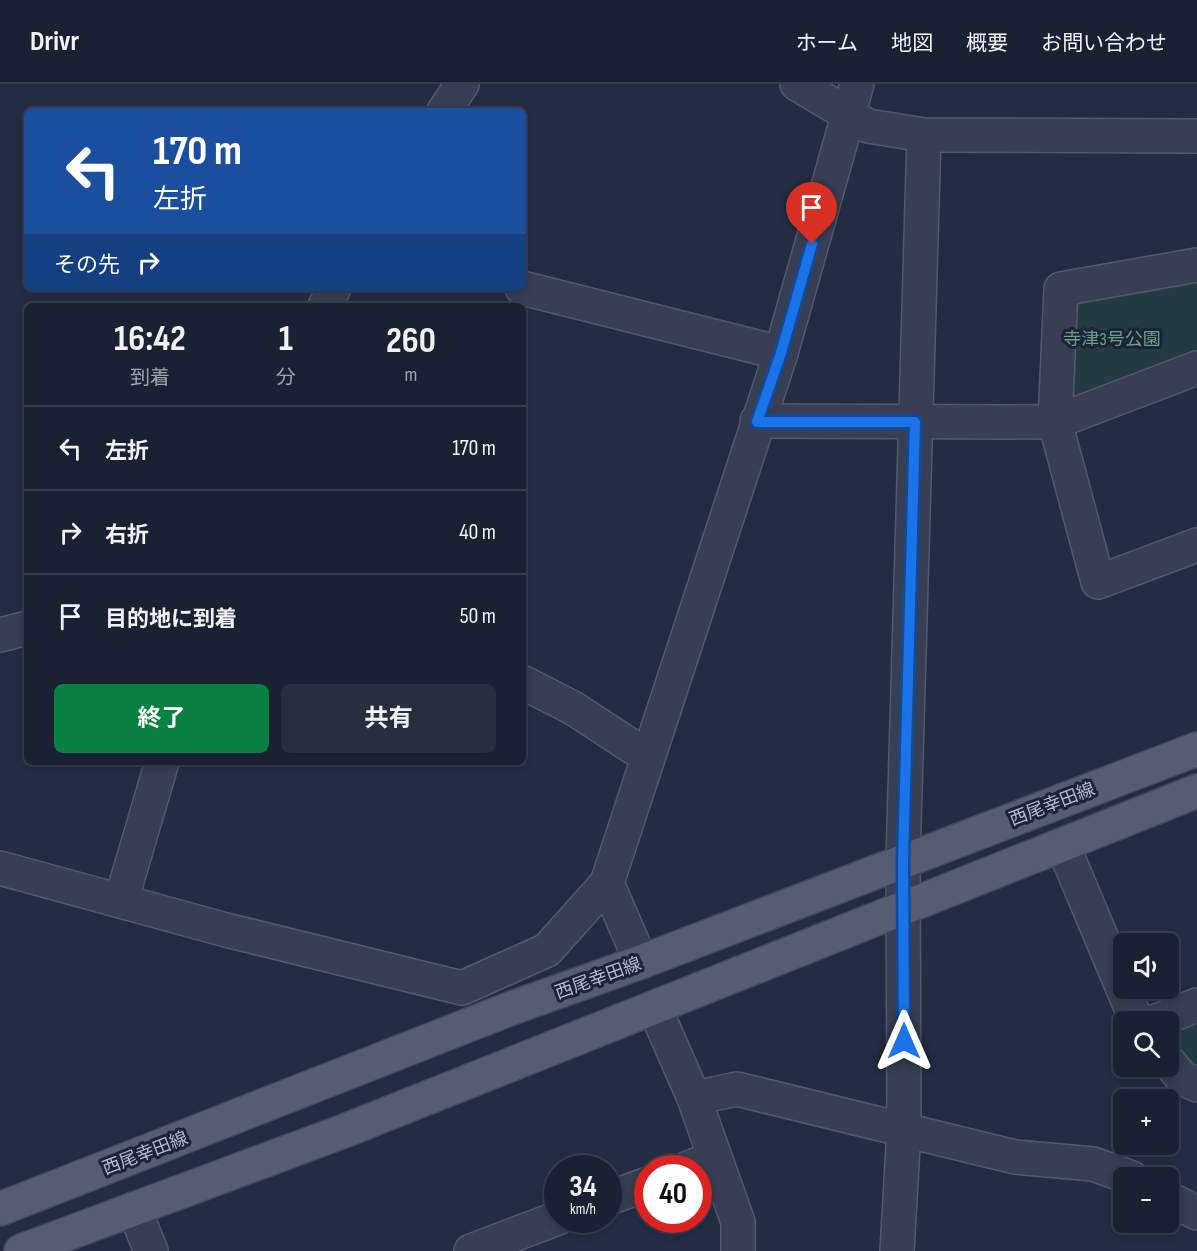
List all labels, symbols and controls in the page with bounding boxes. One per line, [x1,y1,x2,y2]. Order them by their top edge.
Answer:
text: Drivr [30,25,79,58]
text: ホーム [796,31,858,56]
text: 地図 [891,31,933,56]
text: 概要 [966,31,1008,56]
text: お問い合わせ [1041,31,1167,56]
text: 170 m [153,126,242,177]
icon: left [54,132,132,210]
pin [786,182,837,244]
text: 左折 [153,184,207,216]
icon: arrive [795,191,828,224]
icon: right [132,246,165,279]
text: その先 [54,252,120,279]
text: 16:42 [114,318,186,361]
text: 1 [279,318,293,361]
text: 260 [386,320,436,363]
park label: 寺津3号公園 [1063,329,1161,350]
text: m [405,363,417,387]
text: 到着 [130,366,170,390]
text: 分 [276,366,296,390]
icon: left [54,432,87,465]
text: 170 m [452,435,496,462]
text: 左折 [105,438,149,465]
icon: right [54,516,87,549]
text: 40 m [459,519,496,546]
text: 右折 [105,522,149,549]
icon: arrive [54,600,87,633]
text: 50 m [460,603,496,630]
text: 目的地に到着 [105,606,237,633]
button: 終了 [54,684,269,753]
button: 共有 [281,684,496,753]
street label: 西尾幸田線 [1006,779,1098,830]
map controls [1113,933,1179,1233]
button: sound [1113,933,1179,999]
street label: 西尾幸田線 [552,953,644,1004]
position arrow [872,1009,936,1073]
button: search [1113,1011,1179,1077]
button: + [1113,1089,1179,1155]
street label: 西尾幸田線 [99,1128,191,1179]
speed limit sign: 40 [634,1155,712,1233]
button: − [1113,1167,1179,1233]
text: 34 [569,1169,597,1205]
text: km/h [570,1200,596,1219]

